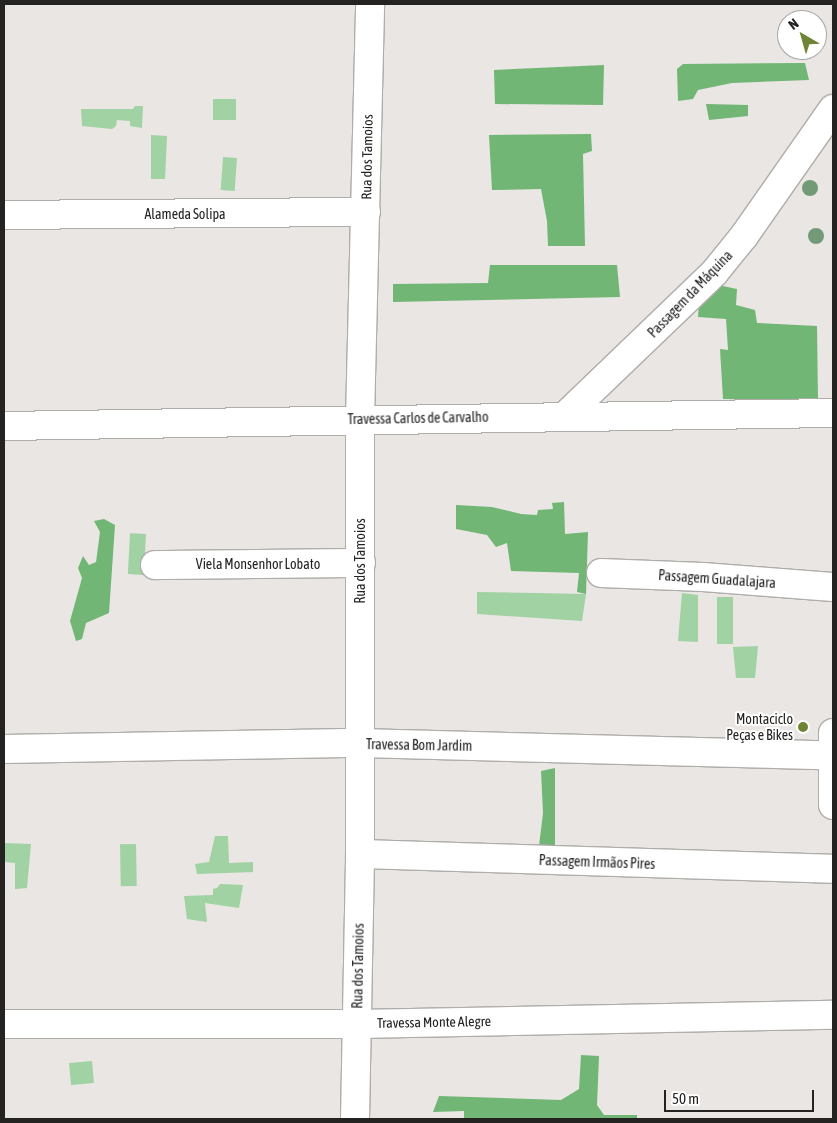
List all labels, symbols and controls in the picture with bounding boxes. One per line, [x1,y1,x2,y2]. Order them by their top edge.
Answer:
north arrow [777,10,827,60]
text: N [785,15,802,33]
street label: Rua dos Tamoios [358,114,376,200]
street label: Alameda Solipa [144,206,226,222]
street label: Passagem da Máquina [644,247,736,341]
street label: Travessa Carlos de Carvalho [347,408,489,428]
street label: Rua dos Tamoios [352,518,368,604]
street label: Viela Monsenhor Lobato [196,556,320,572]
street label: Passagem Guadalajara [658,567,776,591]
place label: Montaciclo Peças e Bikes [726,711,793,744]
marker: Montaciclo Peças e Bikes [797,721,809,733]
street label: Travessa Bom Jardim [366,736,472,754]
street label: Passagem Irmãos Pires [538,852,656,872]
street label: Rua dos Tamoios [349,923,367,1009]
street label: Travessa Monte Alegre [377,1013,491,1031]
scale bar [667,1080,817,1112]
text: 50 m [672,1090,699,1107]

